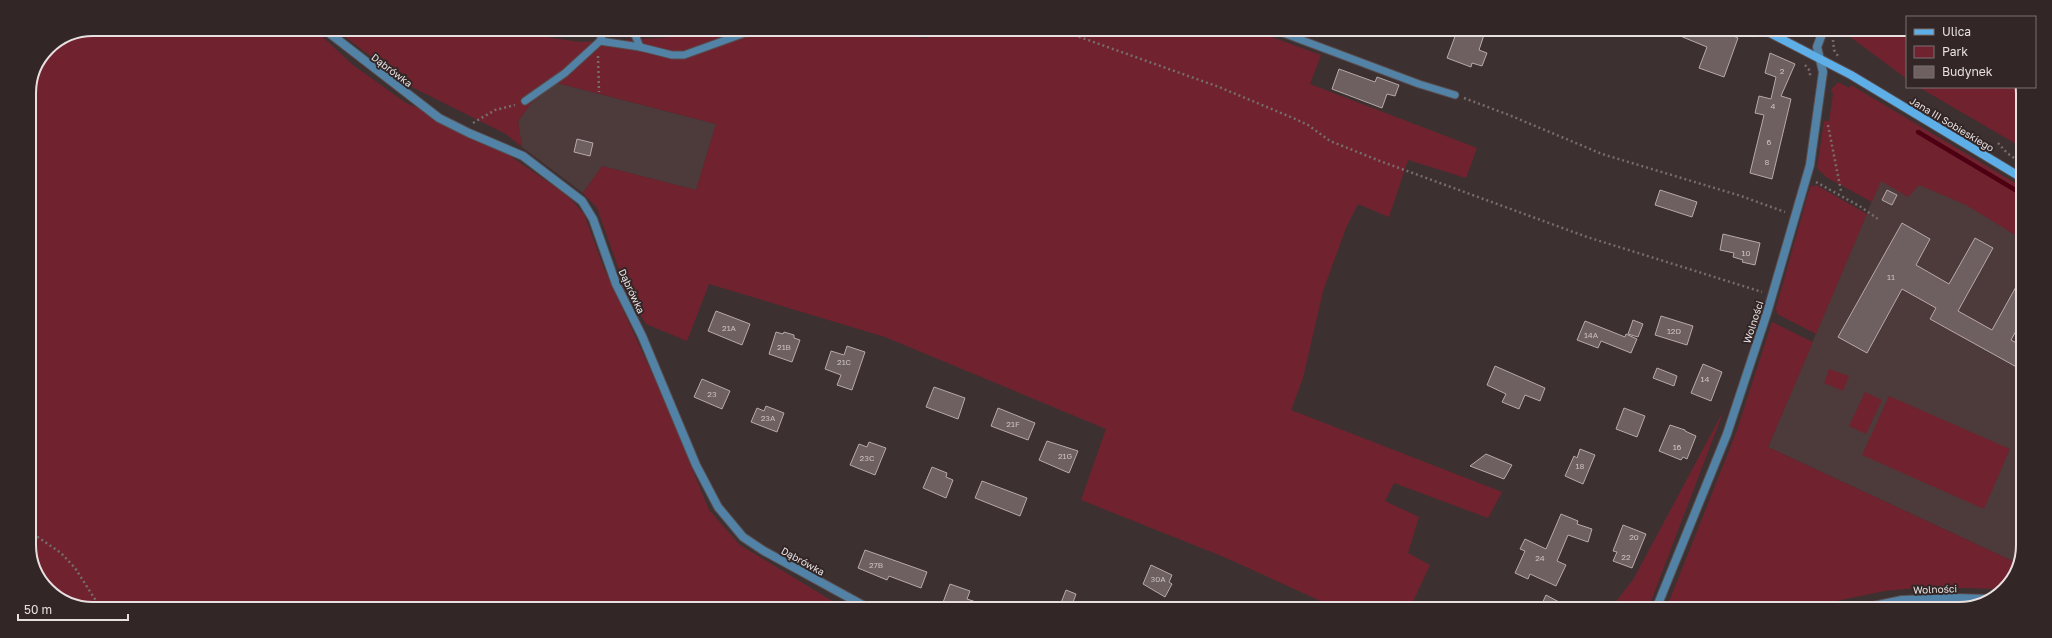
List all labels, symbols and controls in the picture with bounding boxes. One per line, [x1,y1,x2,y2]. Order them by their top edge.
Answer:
legend [1906,16,2036,88]
text: Ulica [1942,24,1971,39]
text: Park [1942,44,1968,59]
street label: Dąbrówka [369,51,415,89]
text: Budynek [1942,64,1993,79]
house number: 2 [1780,66,1785,76]
street label: Jana III Sobieskiego [1908,94,1996,154]
house number: 4 [1771,101,1776,111]
house number: 6 [1767,137,1772,147]
house number: 8 [1765,157,1770,167]
house number: 10 [1742,248,1750,258]
street label: Dąbrówka [616,267,648,315]
house number: 11 [1887,272,1895,282]
street label: Wolności [1740,299,1766,345]
house number: 21A [722,323,737,333]
house number: 12D [1667,326,1681,336]
house number: 14A [1584,330,1599,340]
house number: 21B [777,342,791,352]
house number: 21C [837,357,852,367]
house number: 14 [1701,374,1709,384]
house number: 23 [707,389,717,399]
house number: 23A [761,413,776,423]
house number: 21F [1006,419,1020,429]
house number: 16 [1673,442,1682,452]
house number: 21G [1058,451,1072,461]
house number: 23C [860,453,875,463]
house number: 18 [1576,461,1584,471]
house number: 20 [1629,532,1639,542]
street label: Dąbrówka [779,544,827,578]
house number: 22 [1621,552,1631,562]
house number: 24 [1535,553,1545,563]
house number: 27B [869,560,883,570]
house number: 30A [1151,574,1166,584]
street label: Wolności [1913,582,1957,596]
scale bar [18,596,128,622]
text: 50 m [24,602,52,617]

